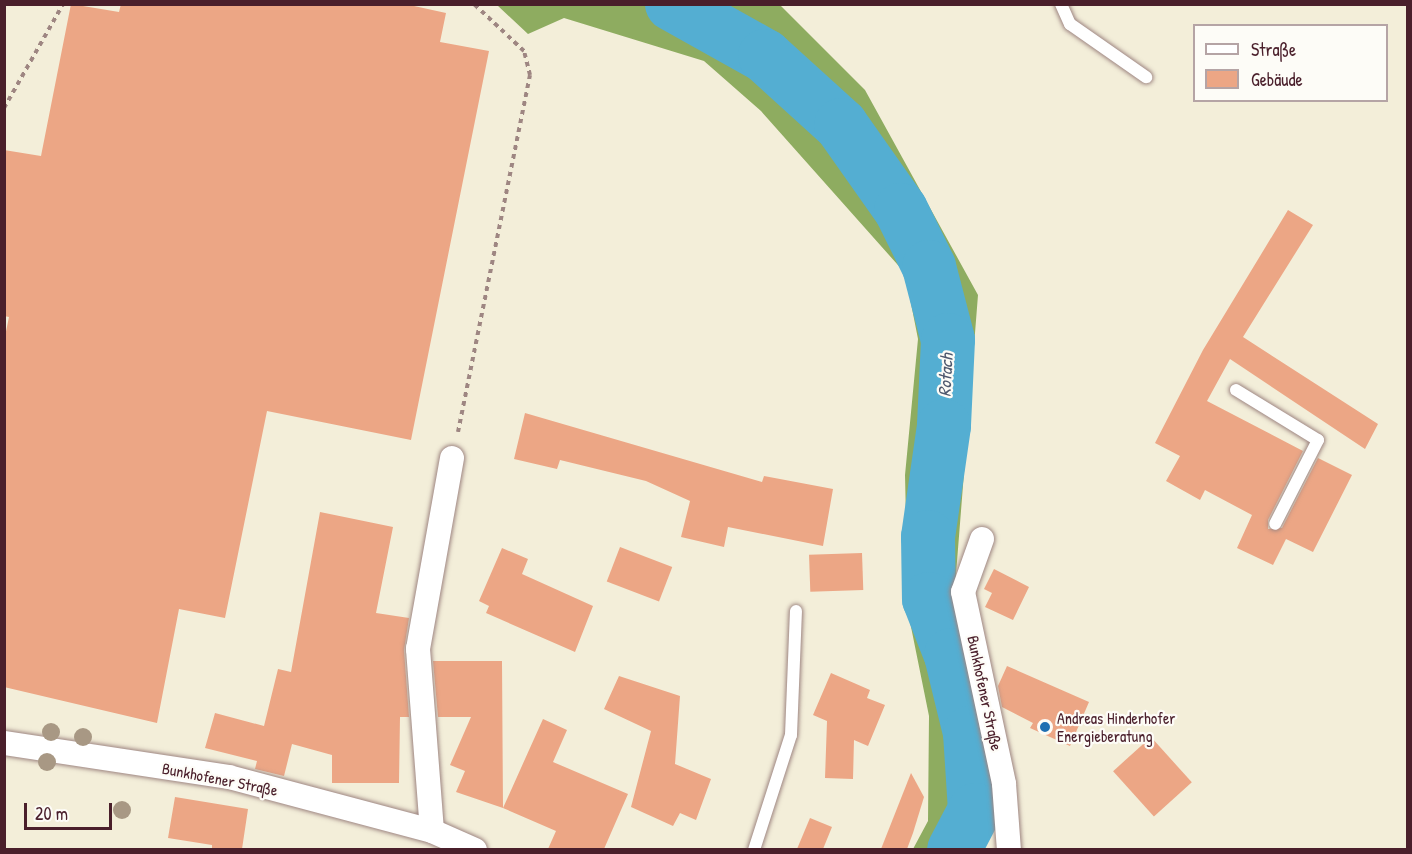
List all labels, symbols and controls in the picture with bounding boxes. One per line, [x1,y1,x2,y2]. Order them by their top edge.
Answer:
legend [1193,24,1388,102]
text: Straße [1251,37,1296,62]
text: Gebäude [1251,67,1303,92]
water label: Rotach [934,353,958,397]
street label: Bunkhofener Straße [963,634,1007,752]
place label: Andreas Hinderhofer Energieberatung [1057,708,1175,746]
marker: Andreas Hinderhofer Energieberatung [1038,720,1052,734]
street label: Bunkhofener Straße [161,758,279,800]
scale bar [27,791,116,829]
text: 20 m [35,801,68,826]

